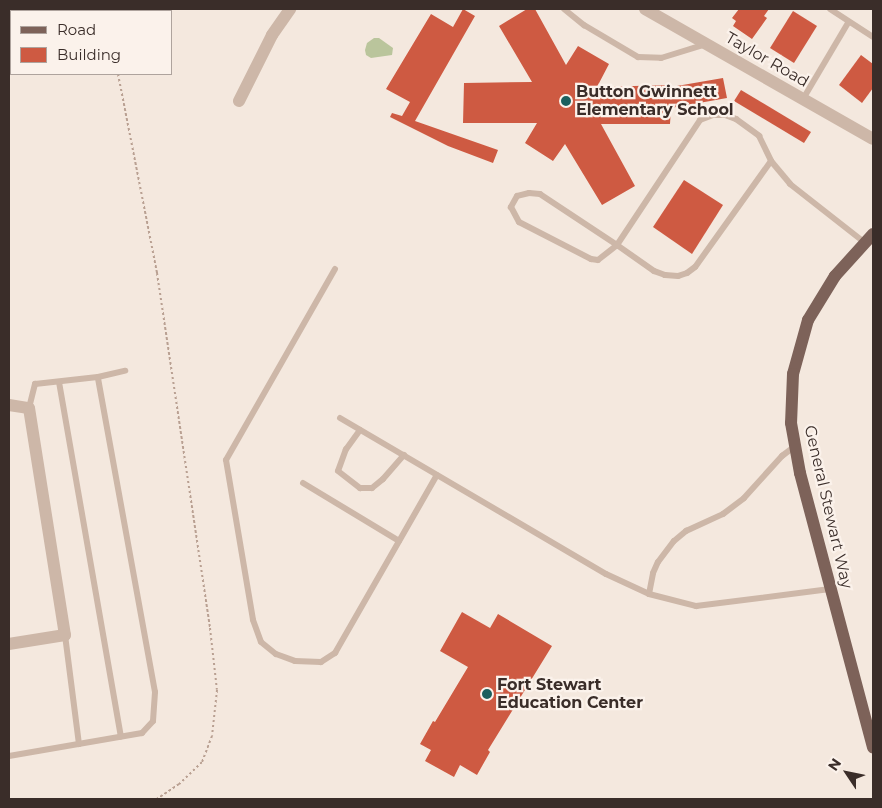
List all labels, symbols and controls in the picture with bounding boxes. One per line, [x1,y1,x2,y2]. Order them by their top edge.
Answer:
legend [10,10,172,75]
text: Road [57,20,96,39]
street label: Taylor Road [722,28,812,92]
text: Building [57,45,121,64]
place label: Button Gwinnett Elementary School [576,82,734,120]
marker: Button Gwinnett Elementary School [560,95,572,107]
street label: General Stewart Way [800,423,856,591]
place label: Fort Stewart Education Center [497,675,643,713]
marker: Fort Stewart Education Center [481,688,493,700]
north arrow [822,748,872,798]
text: N [824,755,845,774]

